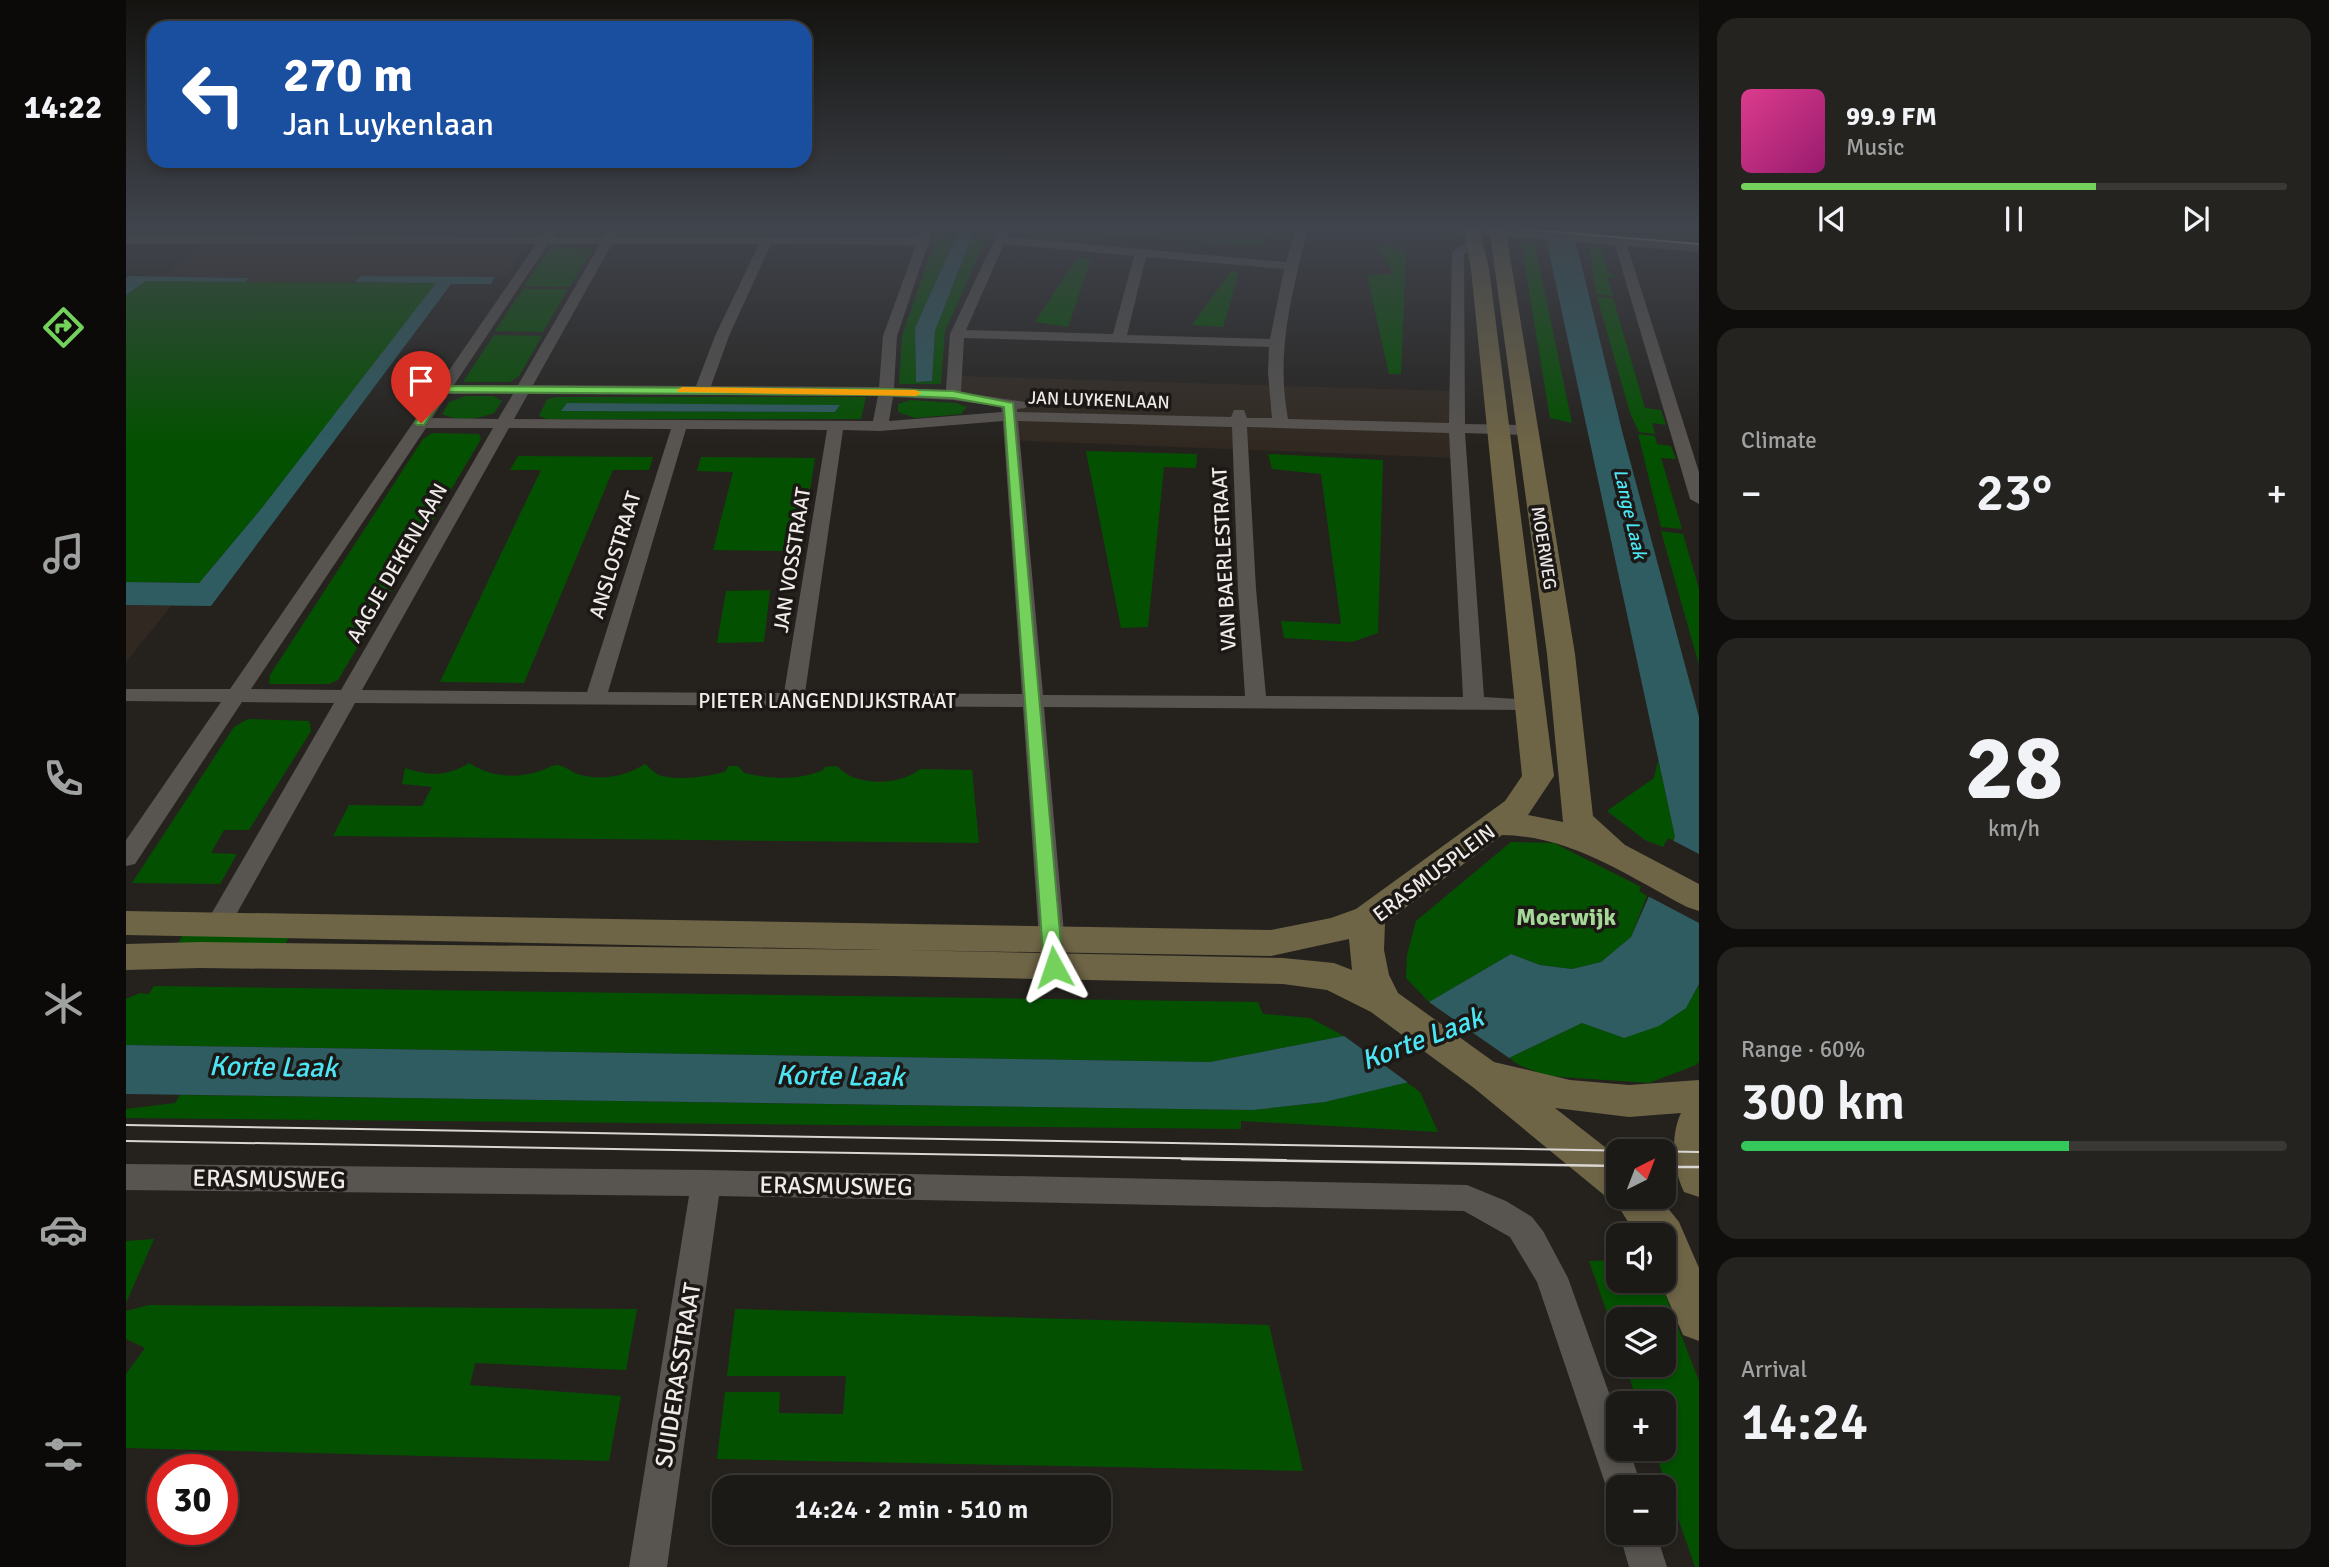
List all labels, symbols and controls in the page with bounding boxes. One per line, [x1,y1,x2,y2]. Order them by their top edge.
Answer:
text: 270 m [283,45,413,105]
icon: left [168,49,259,140]
text: 14:22 [24,88,102,127]
text: 99.9 FM [1846,101,1937,133]
text: Jan Luykenlaan [283,105,494,144]
text: Music [1846,133,1904,162]
icon: previous [1813,200,1851,238]
icon: pause [1995,200,2033,238]
icon: next [2177,200,2215,238]
icon: directions [39,303,88,352]
pin [391,351,451,423]
icon: arrive [402,362,440,400]
street label: JAN LUYKENLAAN [1028,387,1170,413]
text: Climate [1741,426,1817,455]
text: 23° [1976,461,2052,525]
street label: VAN BAERLESTRAAT [1206,466,1242,652]
water label: Lange Laak [1608,466,1652,563]
text: − [1741,470,1762,517]
text: + [2266,470,2287,517]
street label: AAGJE DEKENLAAN [341,479,453,647]
street label: JAN VOSSTRAAT [768,485,816,635]
street label: ANSLOSTRAAT [583,488,647,622]
street label: MOERWEG [1527,505,1561,591]
icon: music [39,529,88,578]
street label: PIETER LANGENDIJKSTRAAT [698,688,956,714]
text: 28 [1965,712,2063,825]
icon: phone [39,754,88,803]
text: km/h [1988,814,2040,843]
street label: ERASMUSPLEIN [1368,819,1500,927]
district label: Moerwijk [1516,902,1617,932]
position arrow [1017,930,1091,1004]
icon: climate [39,979,88,1028]
water label: Korte Laak [1356,999,1491,1078]
text: Range · 60% [1741,1035,1865,1064]
water label: Korte Laak [209,1049,340,1085]
water label: Korte Laak [776,1058,907,1094]
text: 300 km [1741,1070,1905,1134]
north arrow [1606,1139,1676,1209]
map controls [1606,1139,1676,1545]
street label: ERASMUSWEG [192,1163,346,1195]
street label: ERASMUSWEG [759,1170,913,1202]
icon: car [39,1205,88,1254]
button: sound [1606,1223,1676,1293]
street label: SUIDERASSTRAAT [649,1280,707,1470]
button: layers [1606,1307,1676,1377]
text: Arrival [1741,1355,1807,1384]
text: 14:24 [1741,1390,1868,1454]
button: + [1606,1391,1676,1461]
icon: filters [39,1430,88,1479]
speed limit sign: 30 [147,1454,238,1545]
button: − [1606,1475,1676,1545]
text: 14:24 · 2 min · 510 m [795,1494,1028,1526]

